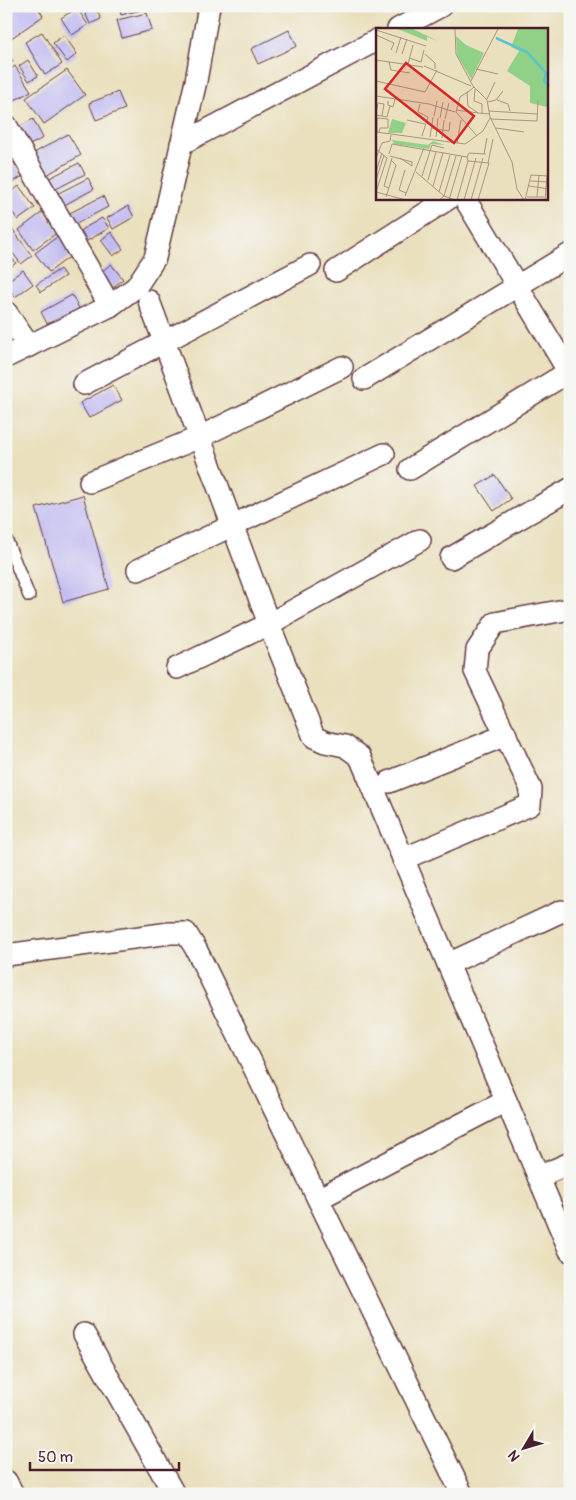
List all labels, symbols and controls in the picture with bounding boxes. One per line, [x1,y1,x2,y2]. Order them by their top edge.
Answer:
inset map [376,28,548,200]
north arrow [498,1422,548,1472]
scale bar [30,1440,179,1472]
text: N [505,1447,524,1465]
text: 50 m [38,1448,73,1467]

